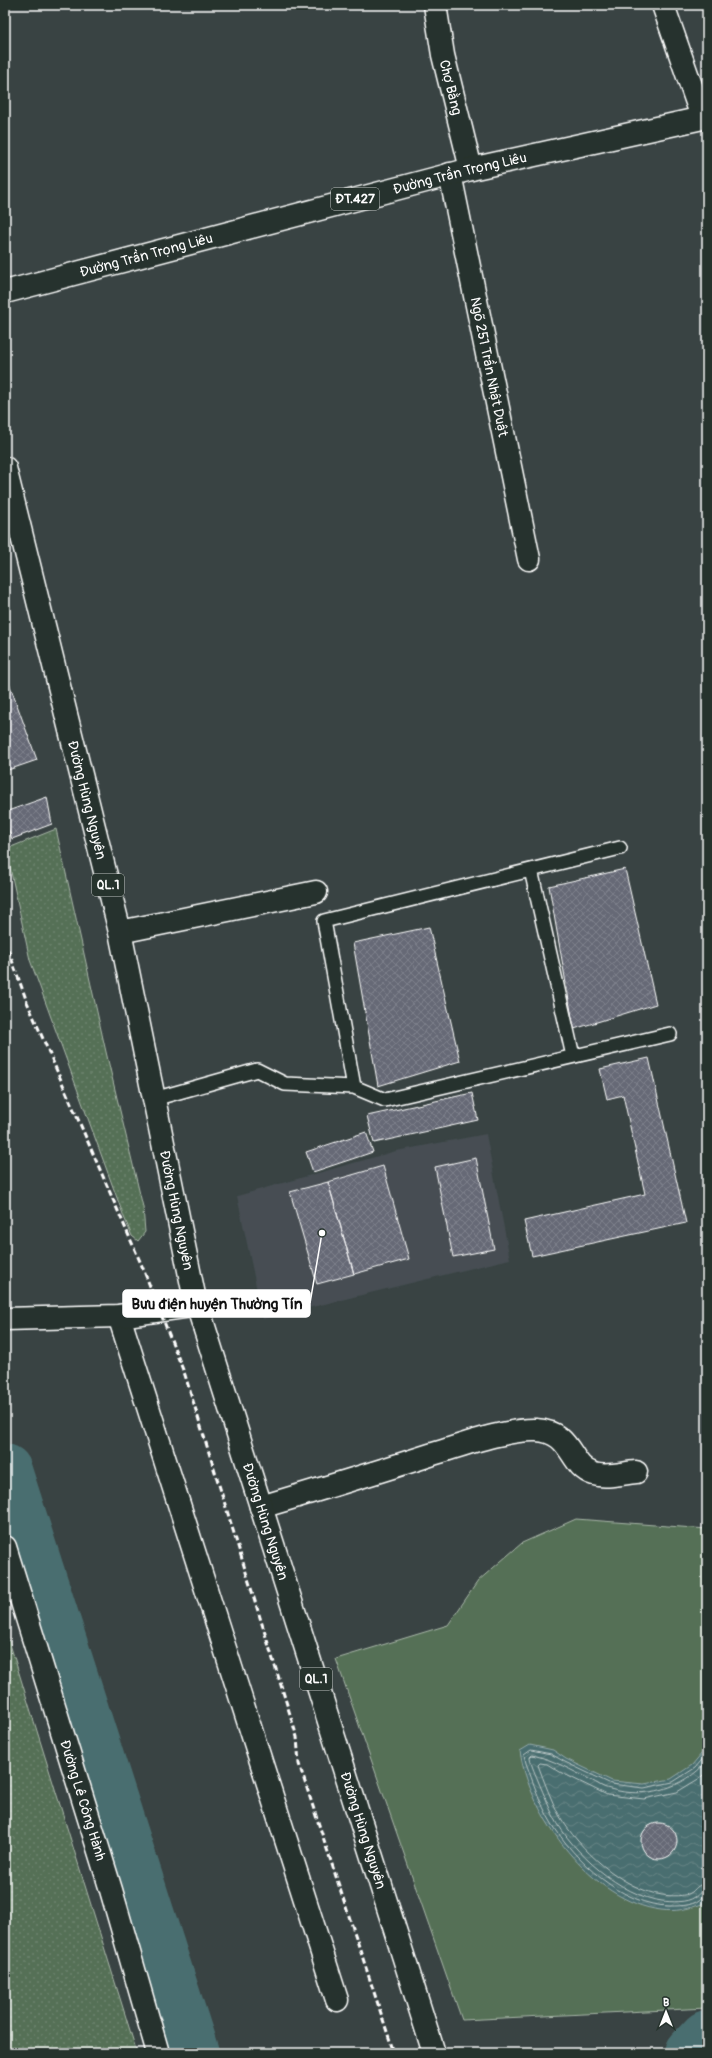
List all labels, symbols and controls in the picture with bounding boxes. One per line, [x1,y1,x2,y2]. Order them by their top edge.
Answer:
street label: Chợ Bằng [436,58,466,117]
street label: Đường Trần Trọng Liêu [391,149,528,198]
road number: ĐT.427 [331,188,379,210]
street label: Đường Trần Trọng Liêu [78,229,215,280]
street label: Ngõ 251 Trần Nhật Duật [467,296,512,439]
street label: Đường Hùng Nguyên [64,739,110,861]
road number: QL.1 [92,874,124,896]
street label: Đường Hùng Nguyên [156,1149,197,1272]
callout: Bưu điện huyện Thường Tín [123,1290,310,1317]
text: Bưu điện huyện Thường Tín [131,1295,303,1314]
street label: Đường Hùng Nguyên [239,1461,292,1582]
road number: QL.1 [300,1668,332,1690]
street label: Đường Lê Công Hành [57,1738,110,1863]
street label: Đường Hùng Nguyên [337,1770,390,1891]
north arrow [646,1992,686,2032]
text: B [663,1996,669,2009]

